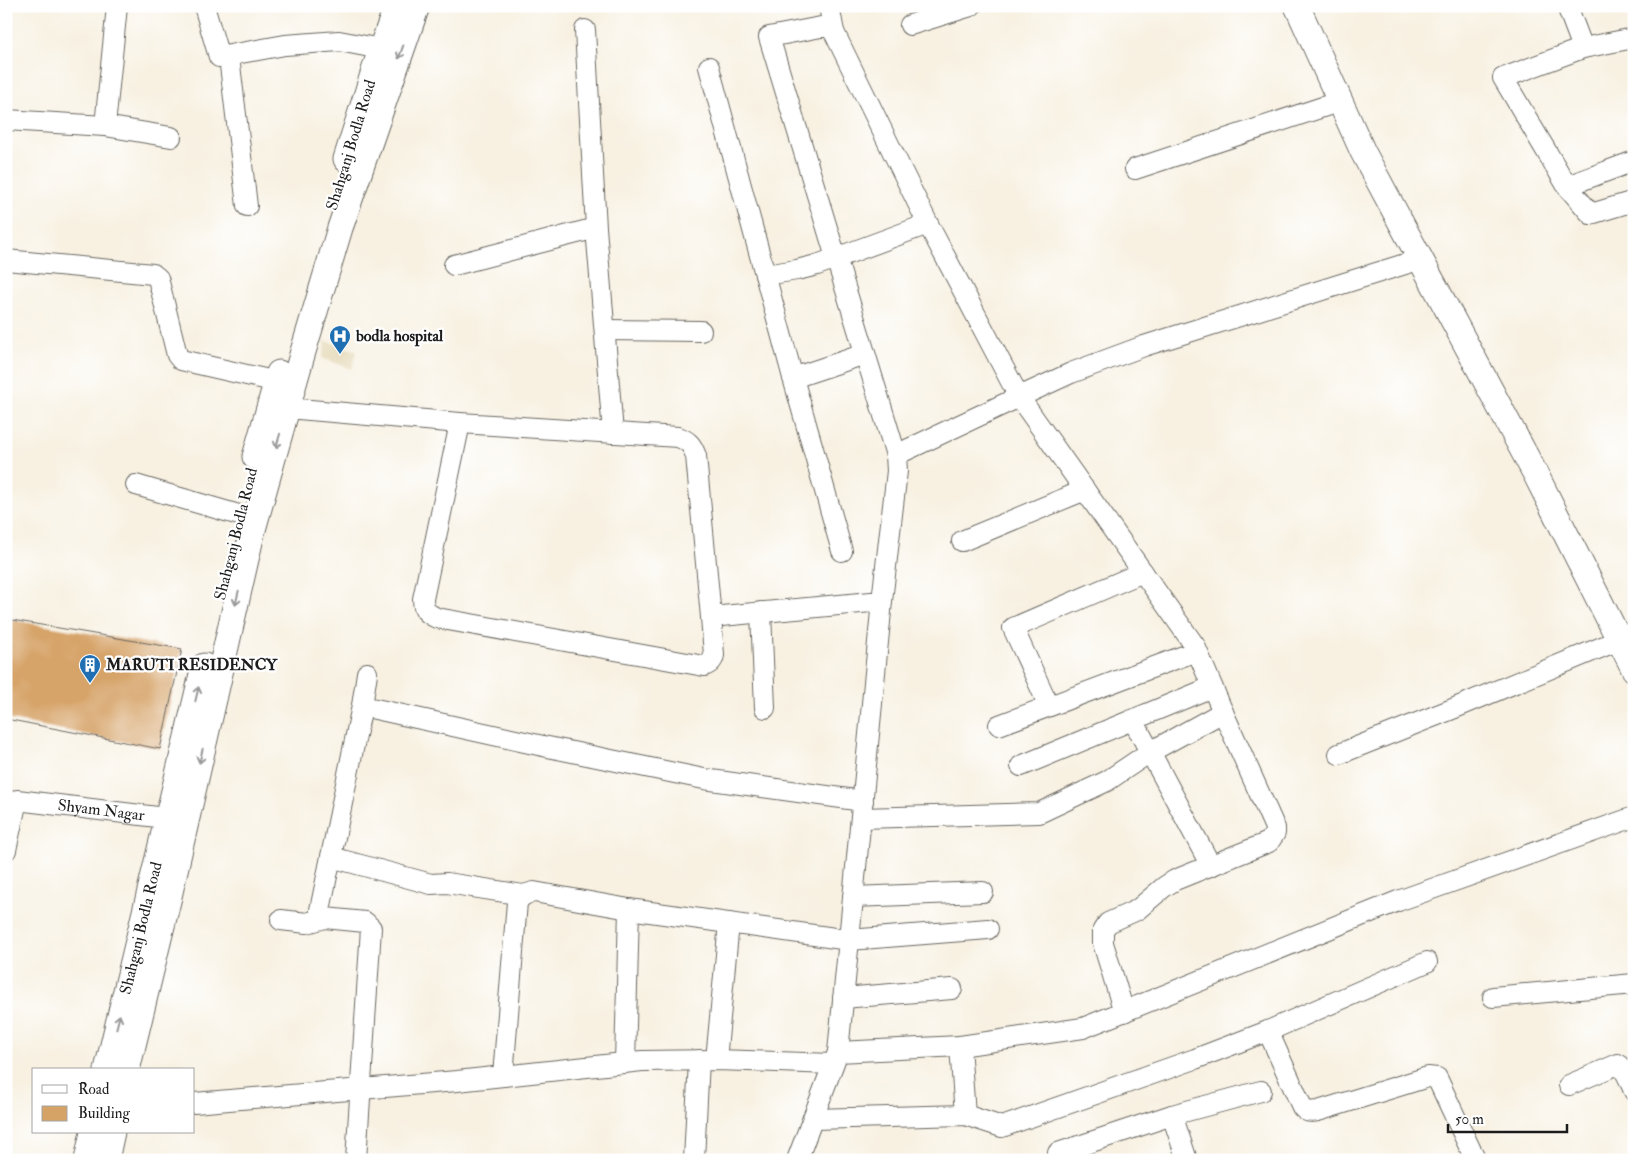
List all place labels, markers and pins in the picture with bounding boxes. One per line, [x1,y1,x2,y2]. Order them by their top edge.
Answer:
hospital icon: bodla hospital [328,324,352,355]
place label: bodla hospital [355,326,444,347]
building icon: MARUTI RESIDENCY [78,653,102,684]
place label: MARUTI RESIDENCY [105,655,278,675]

